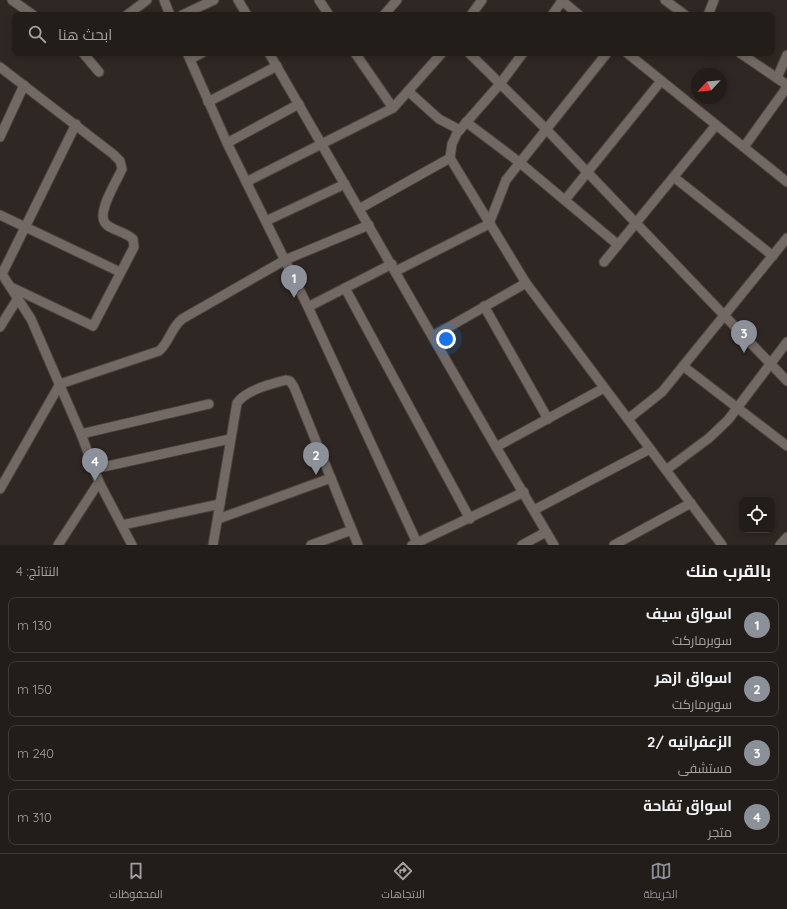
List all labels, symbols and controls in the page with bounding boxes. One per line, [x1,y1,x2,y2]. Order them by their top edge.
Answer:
search box [12,12,775,56]
icon: search [26,23,48,45]
text: ابحث هنا [58,25,112,44]
north arrow [691,68,727,104]
pin: 1 [281,265,307,298]
pin: 3 [731,320,757,353]
your location [436,329,456,349]
pin: 2 [303,442,329,475]
pin: 4 [82,448,108,481]
map controls [739,497,775,533]
button: locate [739,497,775,533]
text: بالقرب منك [686,560,771,581]
text: النتائج: 4 [16,563,59,579]
text: اسواق سيف [646,604,732,623]
text: 130 m [17,617,52,633]
text: 1 [754,617,760,633]
text: سوبرماركت [672,632,732,648]
text: اسواق ازهر [655,668,732,687]
text: 150 m [17,681,52,697]
text: 2 [753,681,761,697]
text: سوبرماركت [672,696,732,712]
text: الزعفرانيه /2 [647,732,732,751]
text: 240 m [17,745,54,761]
text: 3 [754,745,761,761]
text: مستشفى [678,760,732,776]
text: اسواق تفاحة [643,796,732,815]
text: 310 m [17,809,52,825]
text: 4 [753,809,761,825]
text: متجر [708,824,732,840]
tab: المحفوظات [109,860,163,904]
tab: الاتجاهات [381,860,425,904]
tab: الخريطة [643,860,678,904]

